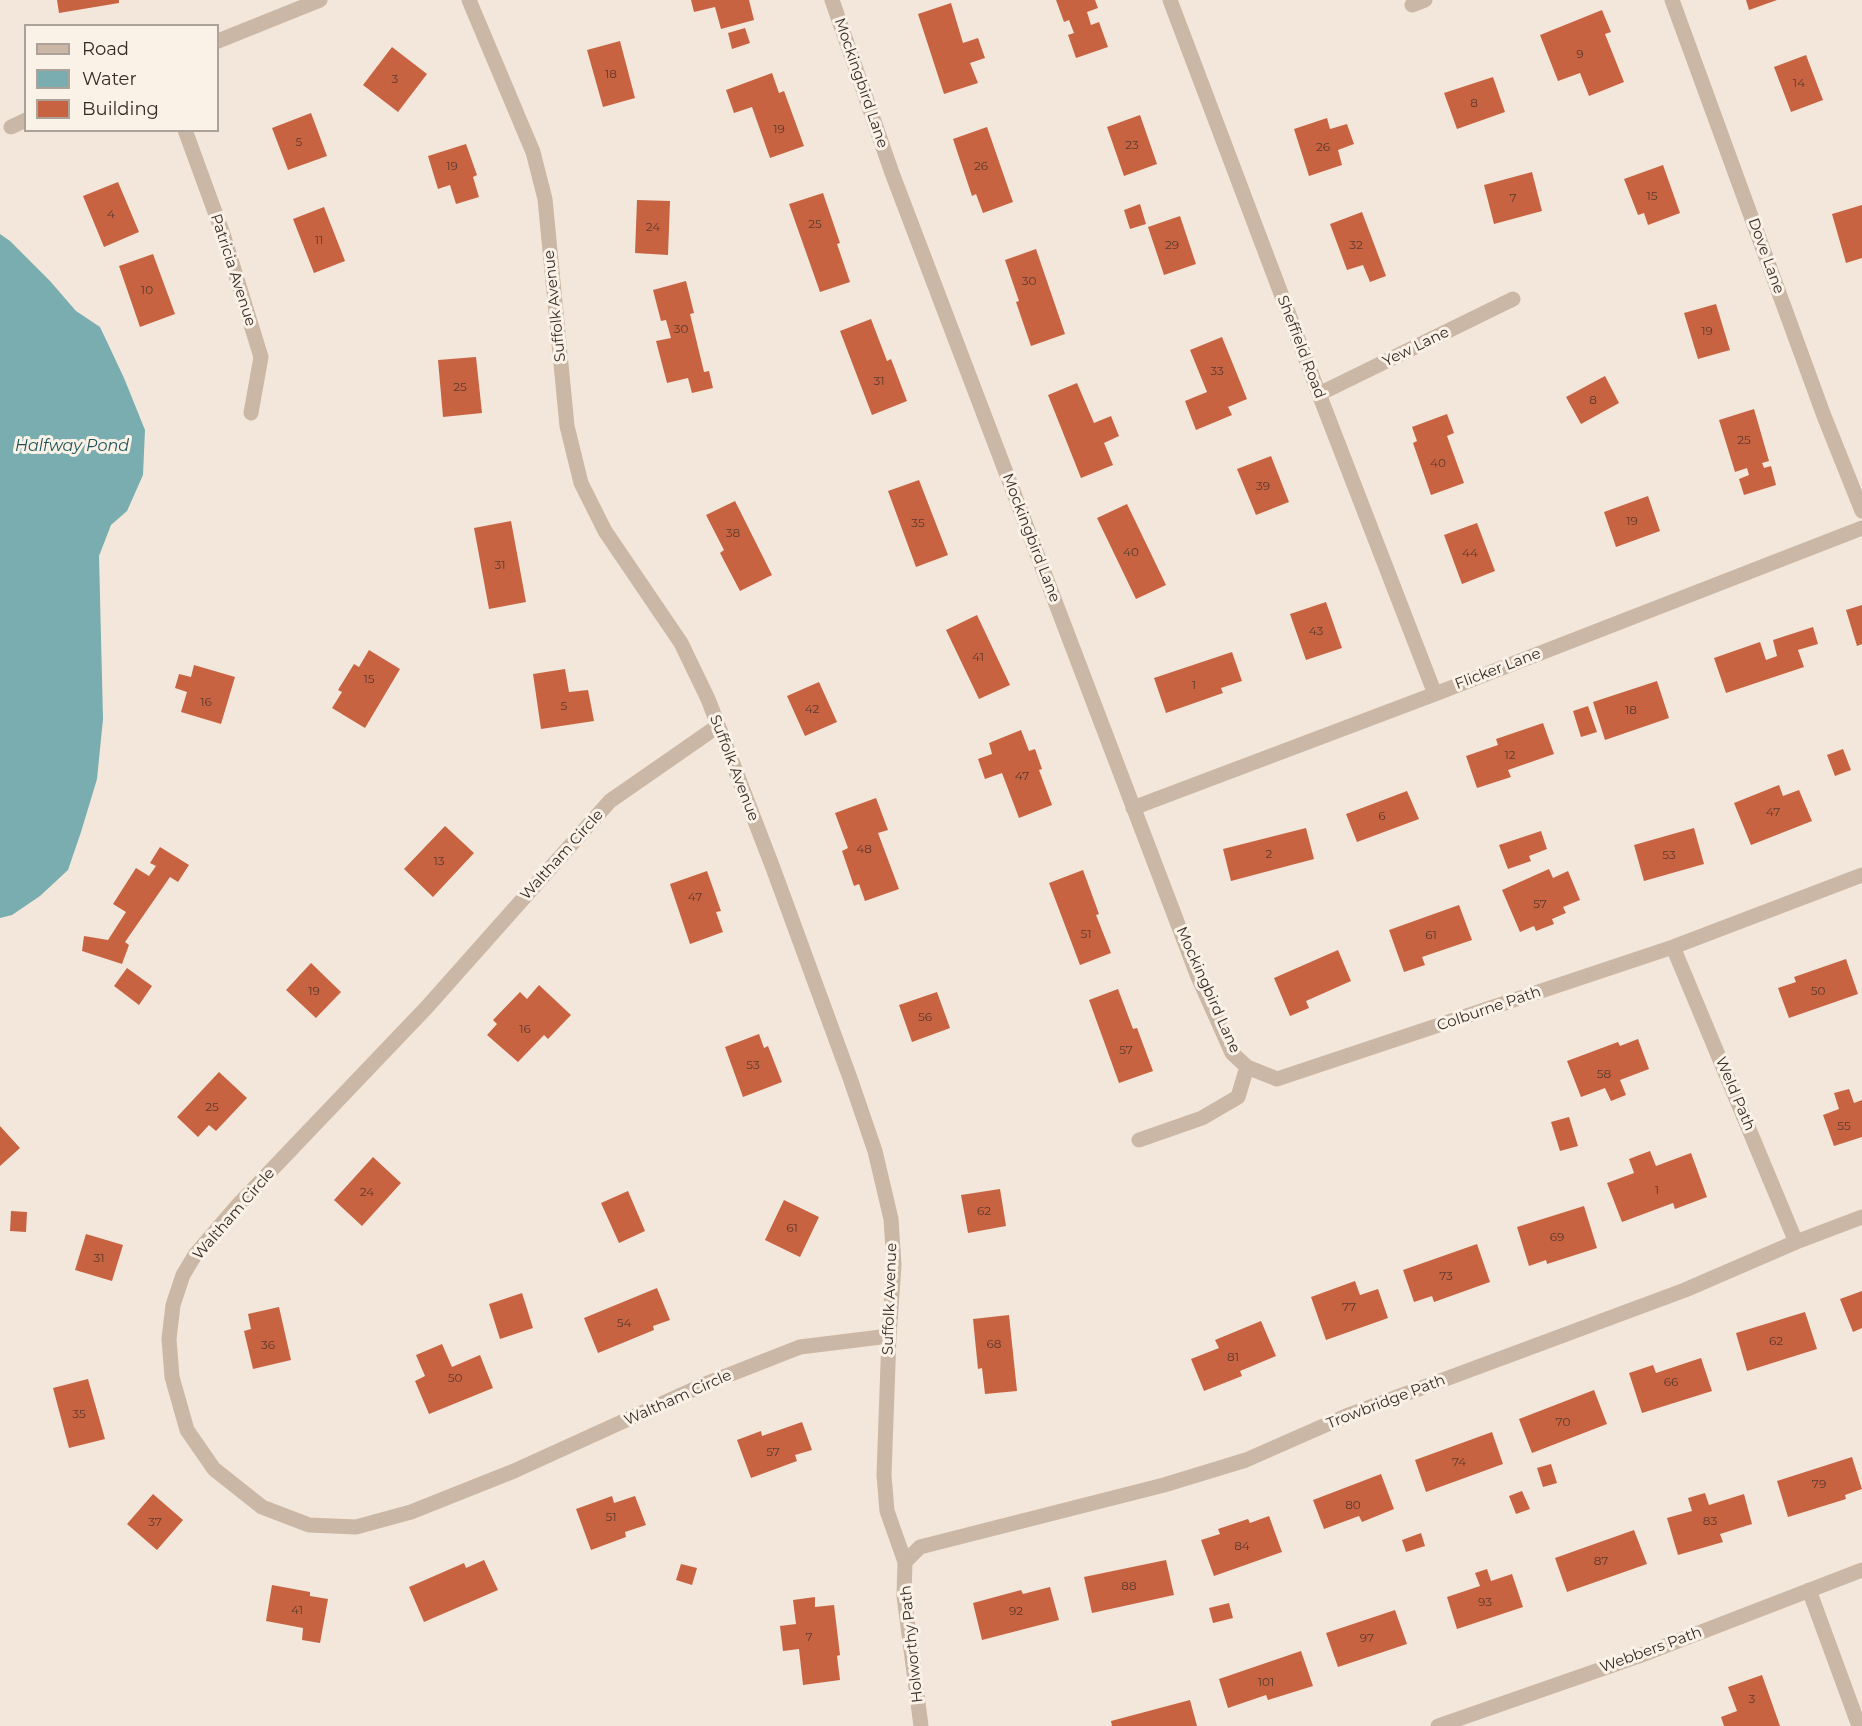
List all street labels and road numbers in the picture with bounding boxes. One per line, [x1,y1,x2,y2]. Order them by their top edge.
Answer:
street label: Mockingbird Lane [830,16,892,150]
street label: Patricia Avenue [206,212,260,328]
street label: Dove Lane [1744,216,1788,296]
street label: Suffolk Avenue [540,249,570,363]
street label: Sheffield Road [1273,293,1329,401]
street label: Yew Lane [1380,323,1452,371]
street label: Mockingbird Lane [998,471,1064,605]
street label: Flicker Lane [1453,644,1543,694]
street label: Suffolk Avenue [705,712,763,824]
street label: Waltham Circle [517,806,607,904]
street label: Mockingbird Lane [1172,924,1244,1056]
street label: Colburne Path [1435,983,1543,1035]
street label: Weld Path [1711,1054,1759,1134]
street label: Waltham Circle [189,1165,279,1263]
street label: Suffolk Avenue [879,1243,901,1355]
street label: Waltham Circle [622,1366,734,1430]
street label: Trowbridge Path [1324,1371,1448,1433]
street label: Holworthy Path [897,1584,927,1704]
street label: Webbers Path [1598,1623,1704,1677]

